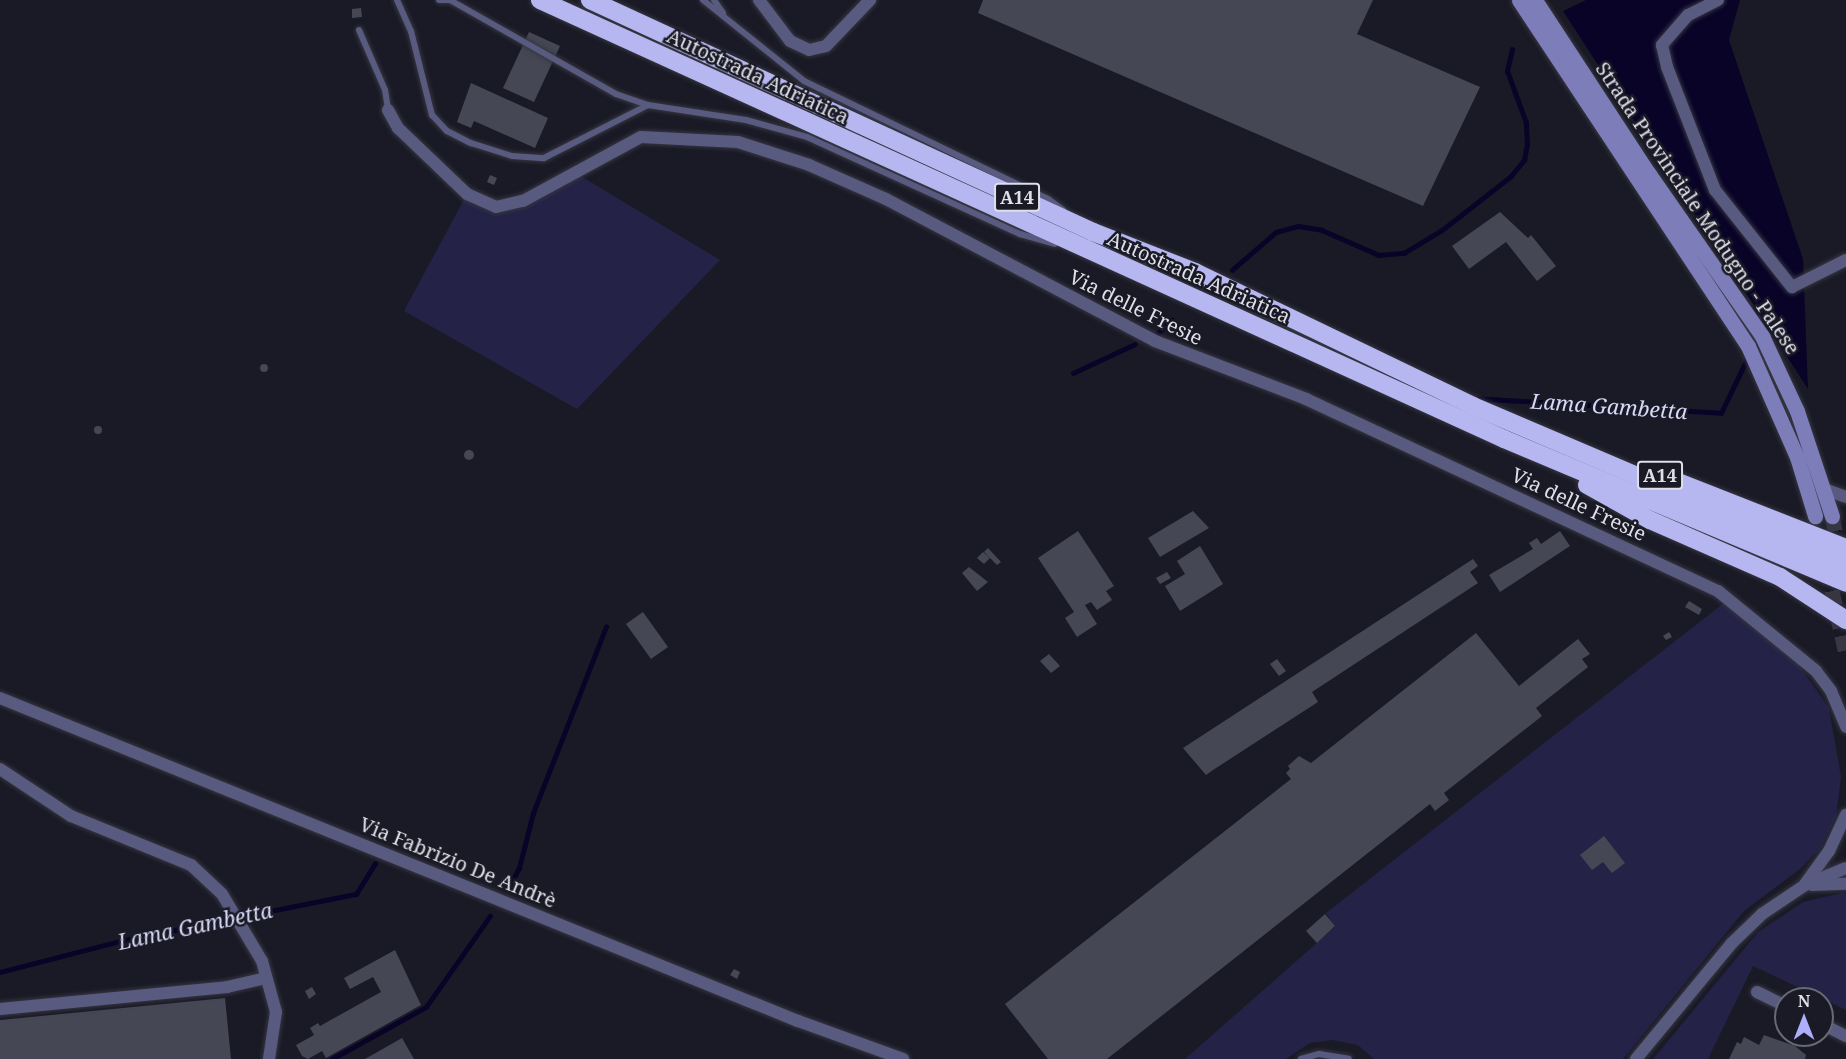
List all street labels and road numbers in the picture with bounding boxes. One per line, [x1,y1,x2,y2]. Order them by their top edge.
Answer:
street label: Autostrada Adriatica [663,23,853,129]
street label: Strada Provinciale Modugno - Palese [1591,57,1805,359]
road number: A14 [993,182,1041,212]
street label: Autostrada Adriatica [1104,226,1294,328]
street label: Via delle Fresie [1065,264,1207,350]
road number: A14 [1636,460,1684,490]
street label: Via delle Fresie [1508,462,1650,546]
street label: Via Fabrizio De Andrè [356,812,560,912]

